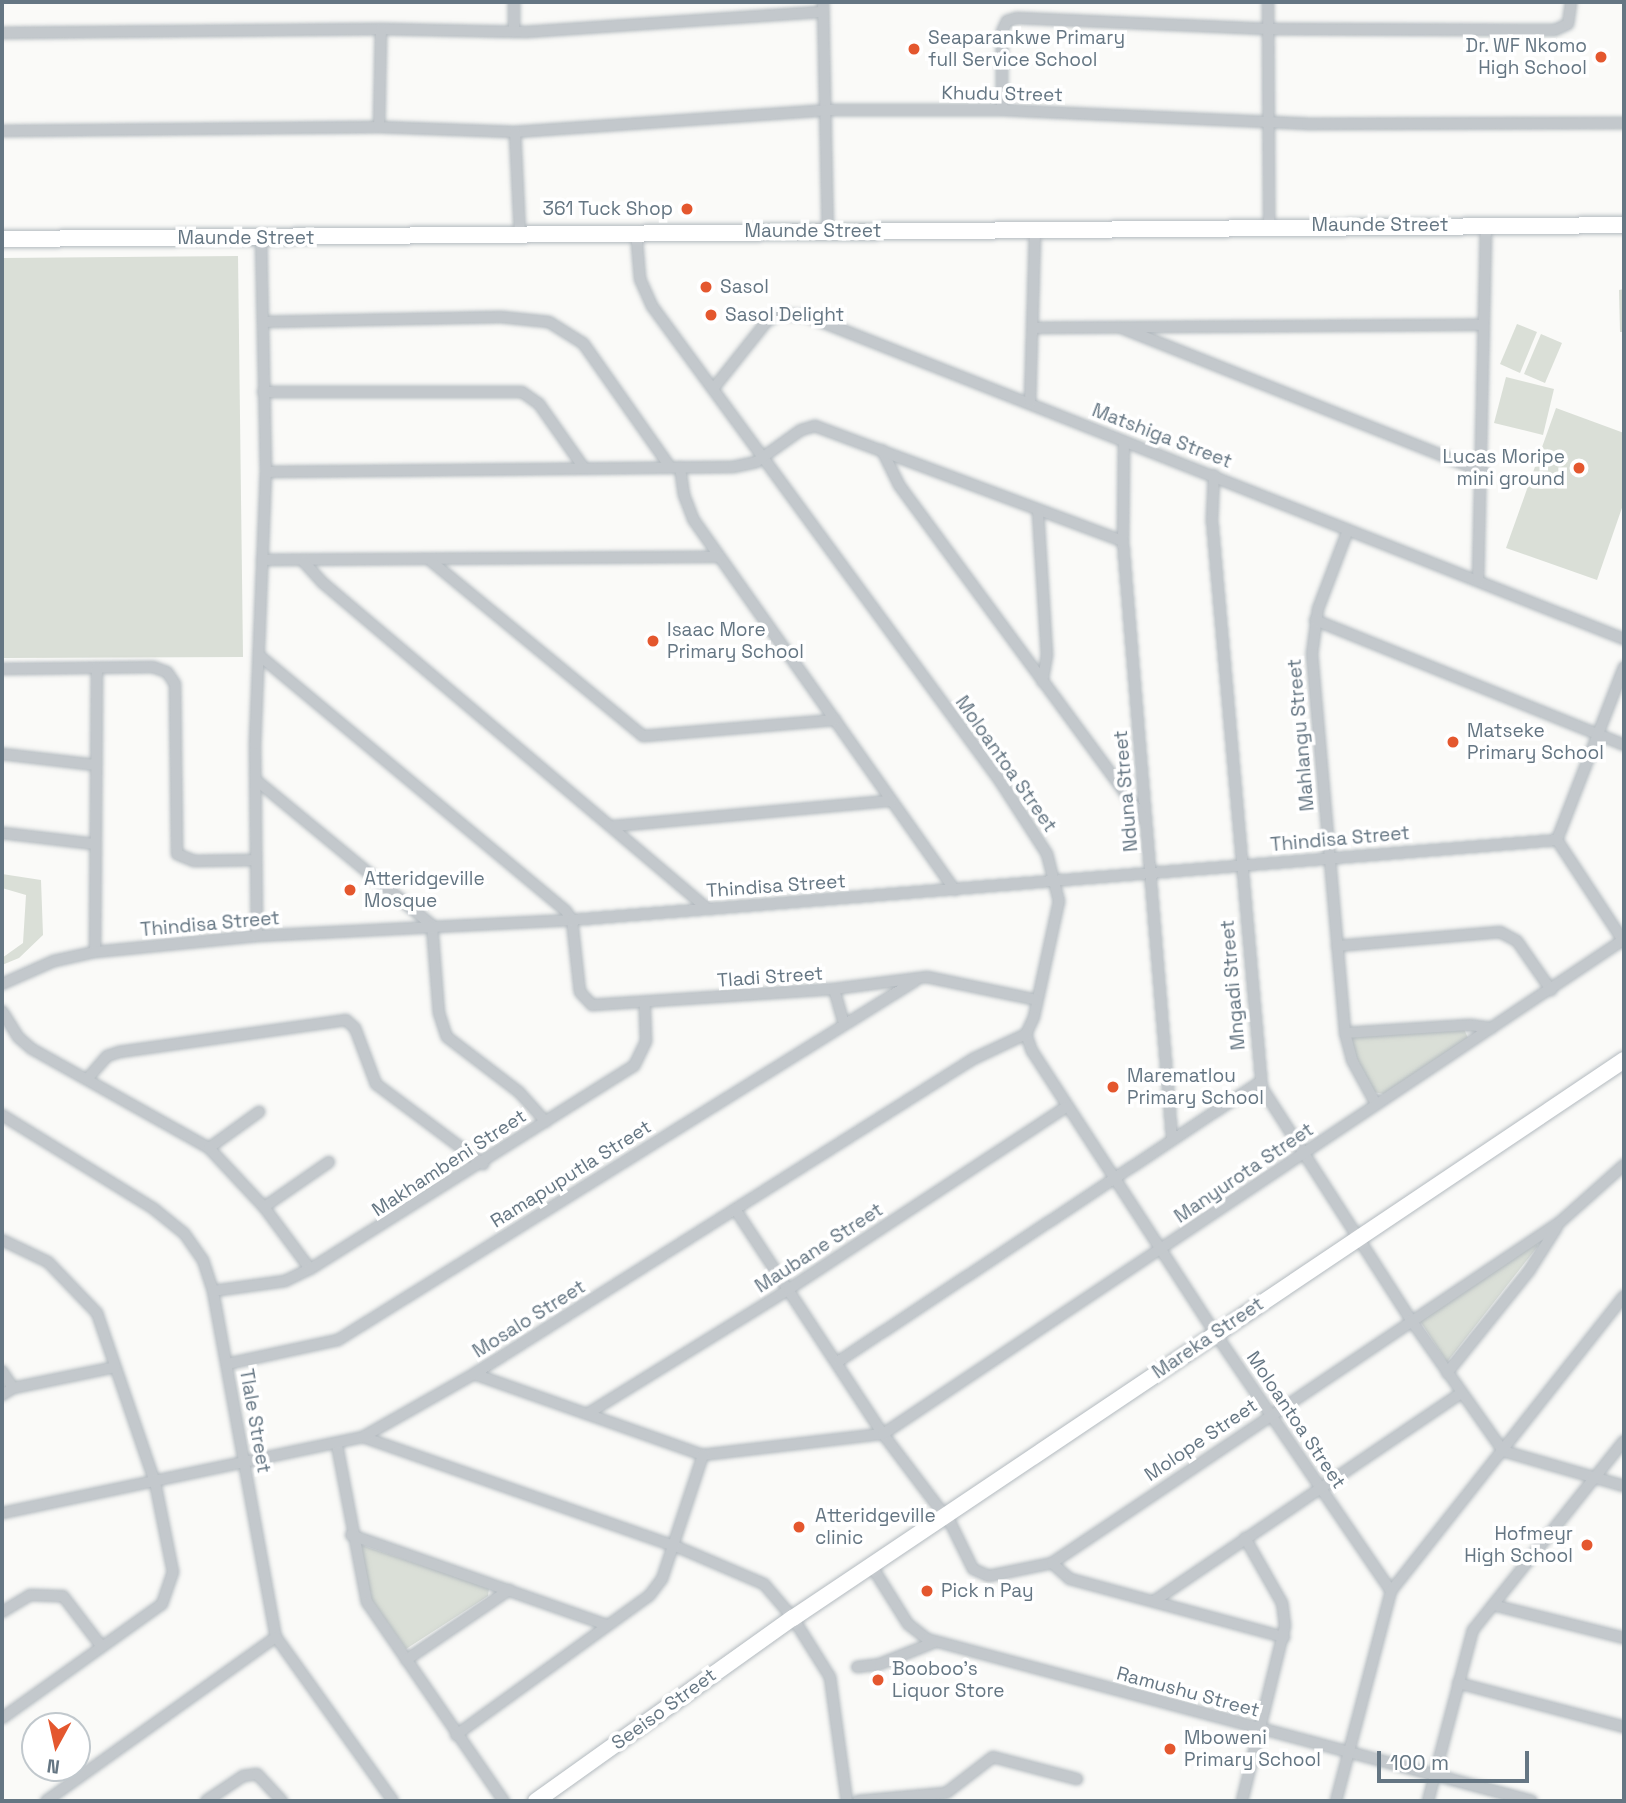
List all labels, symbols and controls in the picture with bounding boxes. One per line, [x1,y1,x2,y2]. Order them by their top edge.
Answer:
place label: Seaparankwe Primary full Service School [928,27,1125,71]
place label: Dr. WF Nkomo High School [1465,35,1587,79]
marker: Seaparankwe Primary full Service School [906,41,922,57]
marker: Dr. WF Nkomo High School [1593,49,1609,65]
street label: Khudu Street [941,82,1063,106]
place label: 361 Tuck Shop [542,198,673,220]
marker: 361 Tuck Shop [679,201,695,217]
street label: Maunde Street [1312,214,1448,236]
street label: Maunde Street [745,220,881,242]
street label: Maunde Street [178,227,314,249]
place label: Sasol [720,276,769,298]
marker: Sasol [698,279,714,295]
place label: Sasol Delight [725,304,844,326]
marker: Sasol Delight [703,307,719,323]
street label: Matshiga Street [1089,399,1235,473]
place label: Lucas Moripe mini ground [1442,446,1565,490]
marker: Lucas Moripe mini ground [1571,460,1587,476]
place label: Isaac More Primary School [667,619,804,663]
marker: Isaac More Primary School [645,633,661,649]
street label: Mahlangu Street [1283,658,1319,812]
street label: Moloantoa Street [951,692,1061,836]
place label: Matseke Primary School [1467,720,1604,764]
street label: Nduna Street [1109,729,1143,853]
marker: Matseke Primary School [1445,734,1461,750]
street label: Thindisa Street [1269,822,1411,856]
place label: Atteridgeville Mosque [364,868,485,912]
street label: Thindisa Street [705,870,847,902]
marker: Atteridgeville Mosque [342,882,358,898]
street label: Thindisa Street [139,907,281,941]
street label: Mngadi Street [1216,919,1250,1051]
street label: Tladi Street [716,962,824,992]
place label: Marematlou Primary School [1127,1065,1264,1109]
marker: Marematlou Primary School [1105,1079,1121,1095]
street label: Makhambeni Street [368,1105,530,1221]
street label: Ramapuputla Street [486,1115,656,1233]
street label: Manyurota Street [1170,1118,1318,1228]
street label: Maubane Street [751,1198,887,1298]
street label: Mosalo Street [469,1275,589,1363]
street label: Mareka Street [1148,1292,1268,1384]
street label: Moloantoa Street [1242,1347,1350,1493]
street label: Tlale Street [235,1367,275,1475]
street label: Molope Street [1140,1394,1262,1486]
place label: Atteridgeville clinic [815,1505,936,1549]
marker: Atteridgeville clinic [789,1517,809,1537]
place label: Hofmeyr High School [1464,1523,1573,1567]
marker: Hofmeyr High School [1579,1537,1595,1553]
place label: Pick n Pay [941,1580,1034,1602]
marker: Pick n Pay [919,1583,935,1599]
place label: Booboo's Liquor Store [892,1658,1005,1702]
street label: Ramushu Street [1114,1662,1262,1722]
street label: Seeiso Street [607,1663,721,1755]
marker: Booboo's Liquor Store [870,1672,886,1688]
north arrow [21,1712,91,1782]
place label: Mboweni Primary School [1184,1727,1321,1771]
scale bar [1381,1736,1533,1780]
marker: Mboweni Primary School [1162,1741,1178,1757]
text: 100 m [1390,1749,1449,1776]
text: N [45,1753,61,1780]

